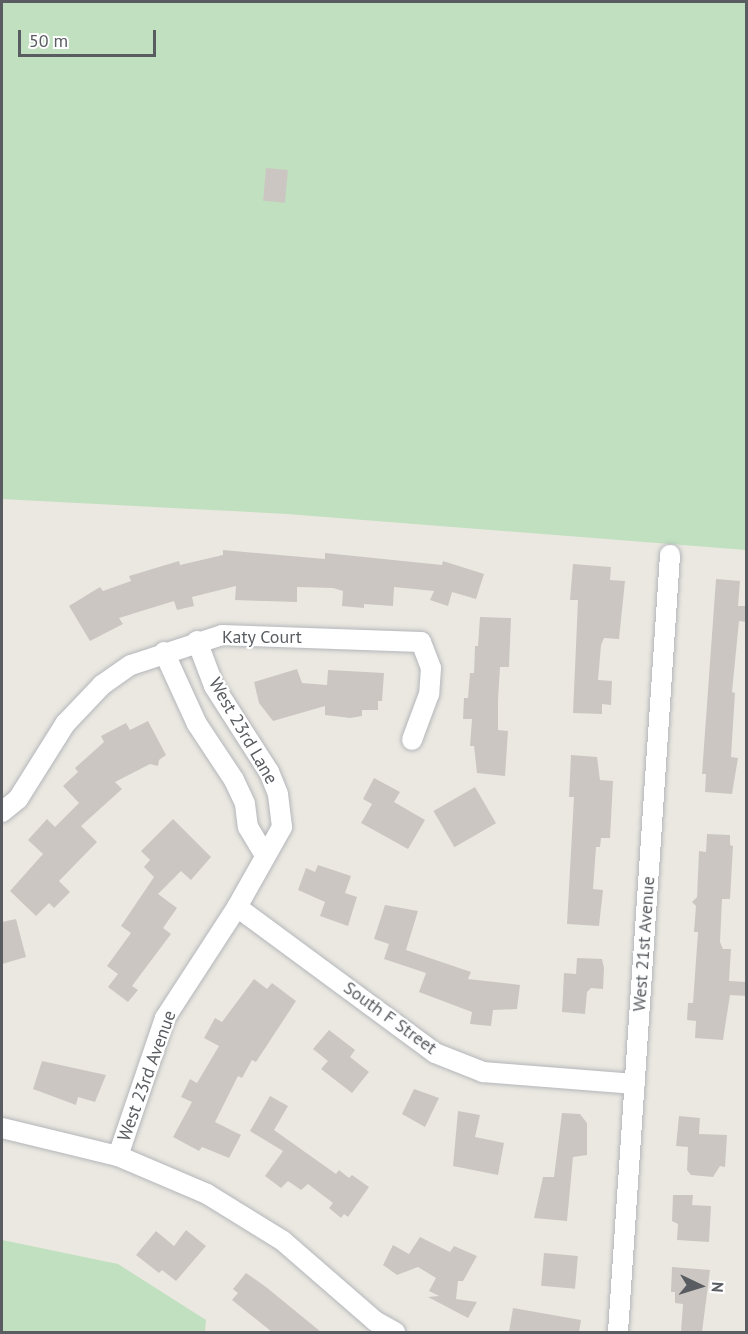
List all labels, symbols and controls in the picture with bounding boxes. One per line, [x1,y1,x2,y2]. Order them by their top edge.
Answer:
scale bar [21,18,159,56]
text: 50 m [29,29,68,52]
street label: Katy Court [222,626,302,648]
street label: West 23rd Lane [204,674,282,788]
street label: West 21st Avenue [628,875,660,1013]
street label: South F Street [339,977,441,1059]
street label: West 23rd Avenue [113,1007,181,1145]
north arrow [670,1256,730,1316]
text: N [708,1281,728,1293]

